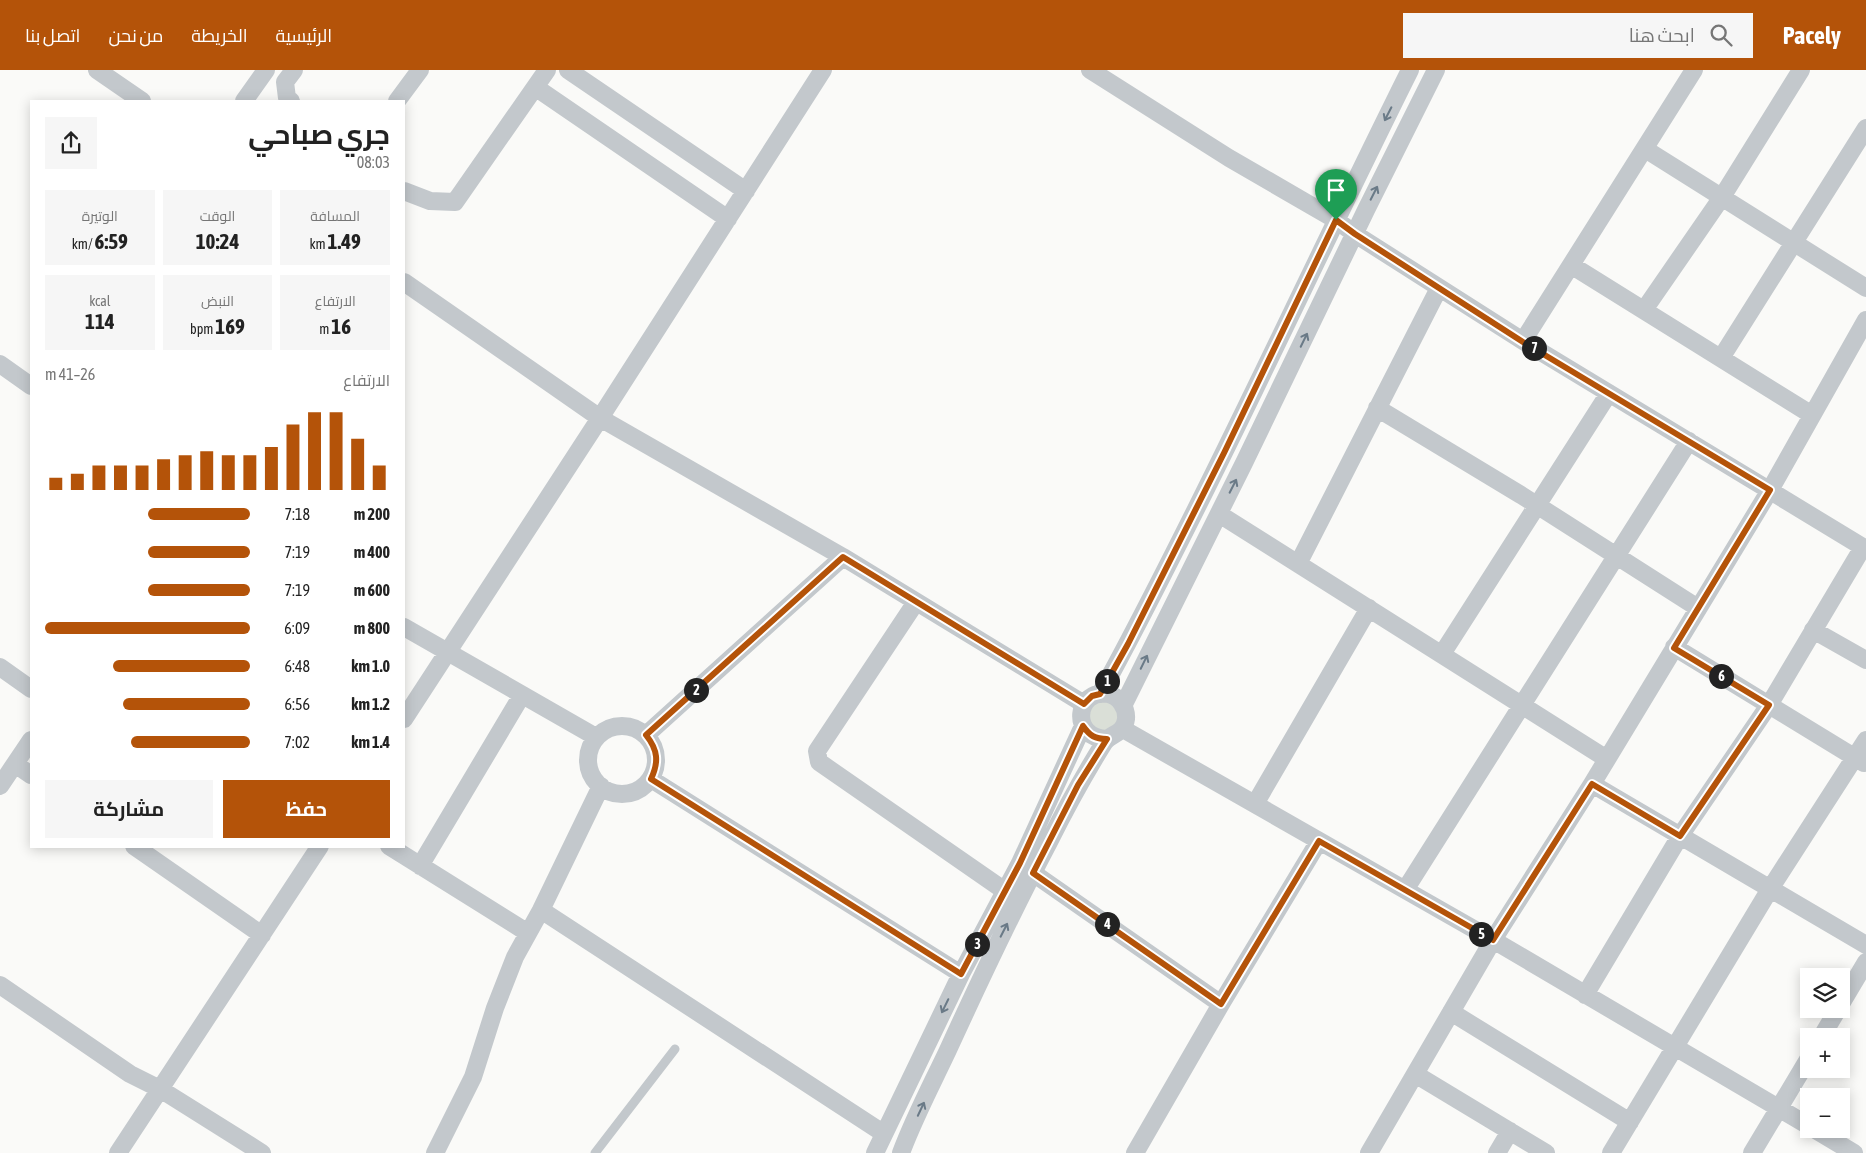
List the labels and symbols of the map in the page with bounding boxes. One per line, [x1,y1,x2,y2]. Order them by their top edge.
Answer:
one-way arrow [1383,106,1393,121]
pin [1315,169,1357,220]
one-way arrow [1370,186,1379,201]
one-way arrow [1299,332,1309,347]
pin: 7 [1522,336,1546,360]
one-way arrow [1229,479,1238,494]
one-way arrow [1140,655,1150,670]
pin: 6 [1708,664,1734,688]
pin: 1 [1094,668,1120,694]
pin: 2 [684,678,708,702]
pin: 4 [1094,912,1120,936]
one-way arrow [999,922,1009,937]
pin: 5 [1468,922,1494,946]
pin: 3 [964,932,990,956]
one-way arrow [940,998,950,1013]
one-way arrow [916,1102,926,1117]

